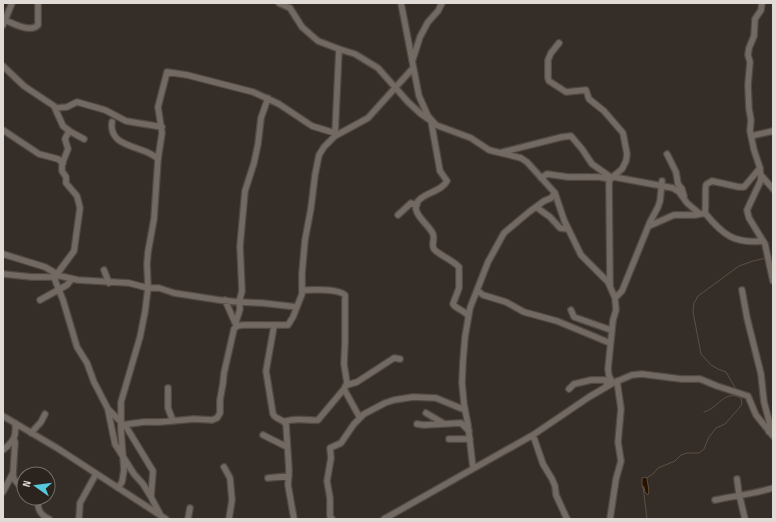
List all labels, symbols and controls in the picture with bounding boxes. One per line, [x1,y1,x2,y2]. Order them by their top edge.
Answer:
north arrow [16,466,56,506]
text: N [20,479,34,488]

